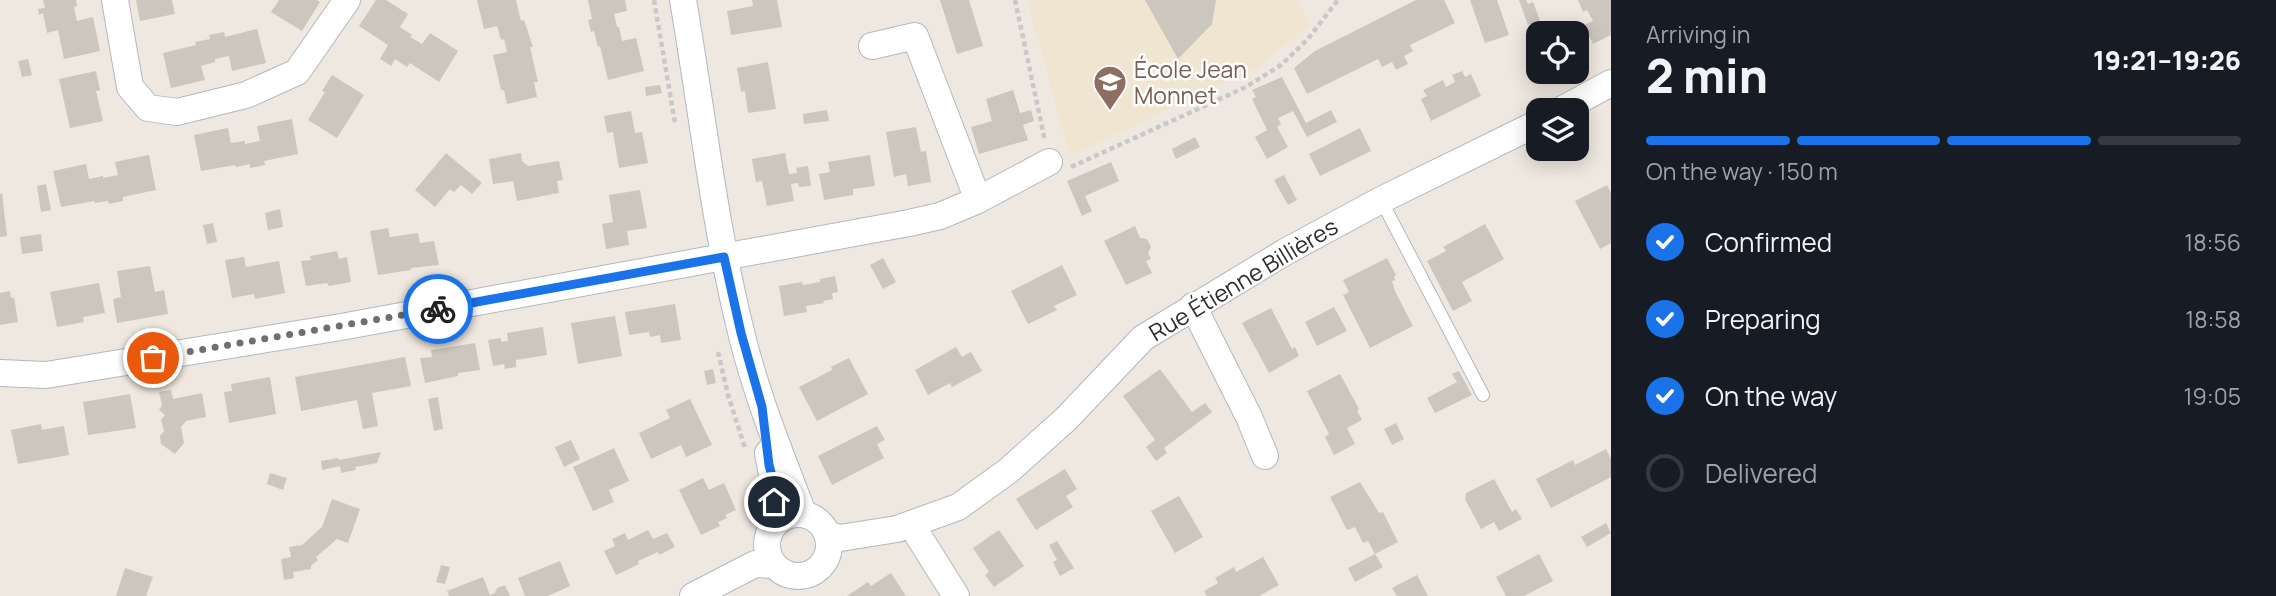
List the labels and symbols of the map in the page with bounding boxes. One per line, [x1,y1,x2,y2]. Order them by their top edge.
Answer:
place label: École Jean Monnet [1134,53,1247,111]
school or university icon: École Jean Monnet [1091,63,1129,112]
street label: Rue Étienne Billières [1143,210,1343,348]
courier [403,274,473,344]
pin [123,328,183,388]
pin [744,472,804,532]

